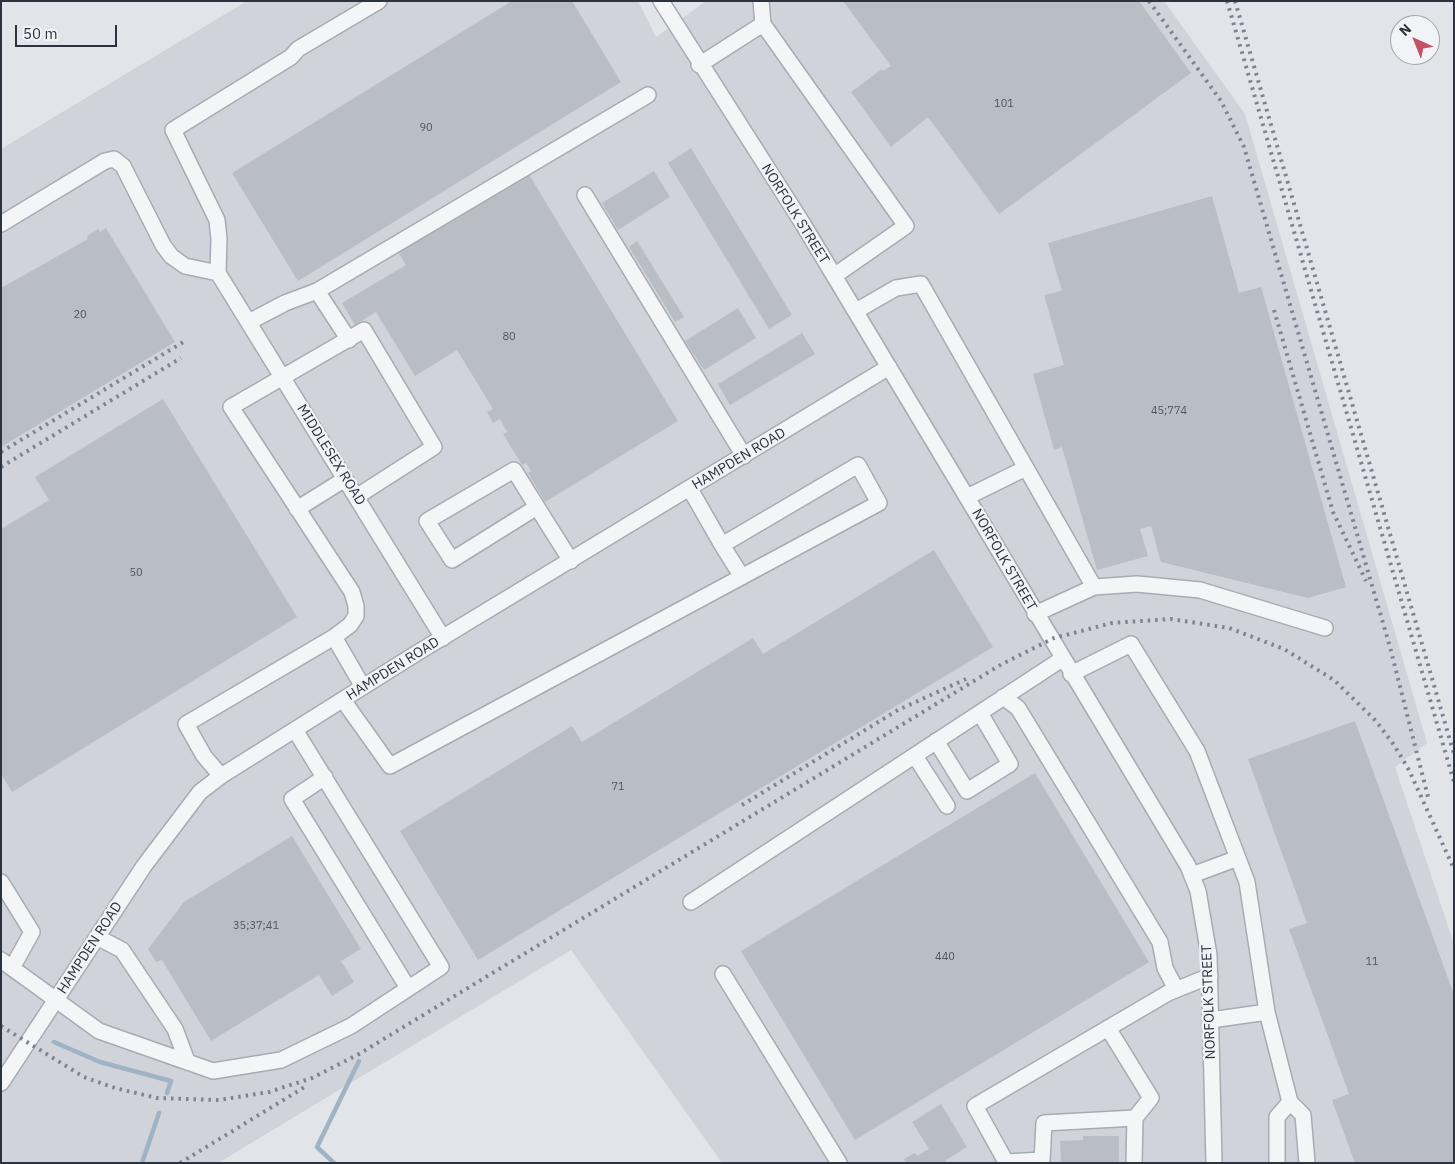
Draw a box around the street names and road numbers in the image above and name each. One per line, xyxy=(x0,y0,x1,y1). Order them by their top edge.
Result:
street label: NORFOLK STREET xyxy=(757,161,833,267)
street label: MIDDLESEX ROAD xyxy=(293,401,369,509)
street label: HAMPDEN ROAD xyxy=(689,424,789,494)
street label: NORFOLK STREET xyxy=(968,506,1040,614)
street label: HAMPDEN ROAD xyxy=(343,634,443,704)
street label: HAMPDEN ROAD xyxy=(54,899,126,997)
street label: NORFOLK STREET xyxy=(1199,944,1219,1060)

